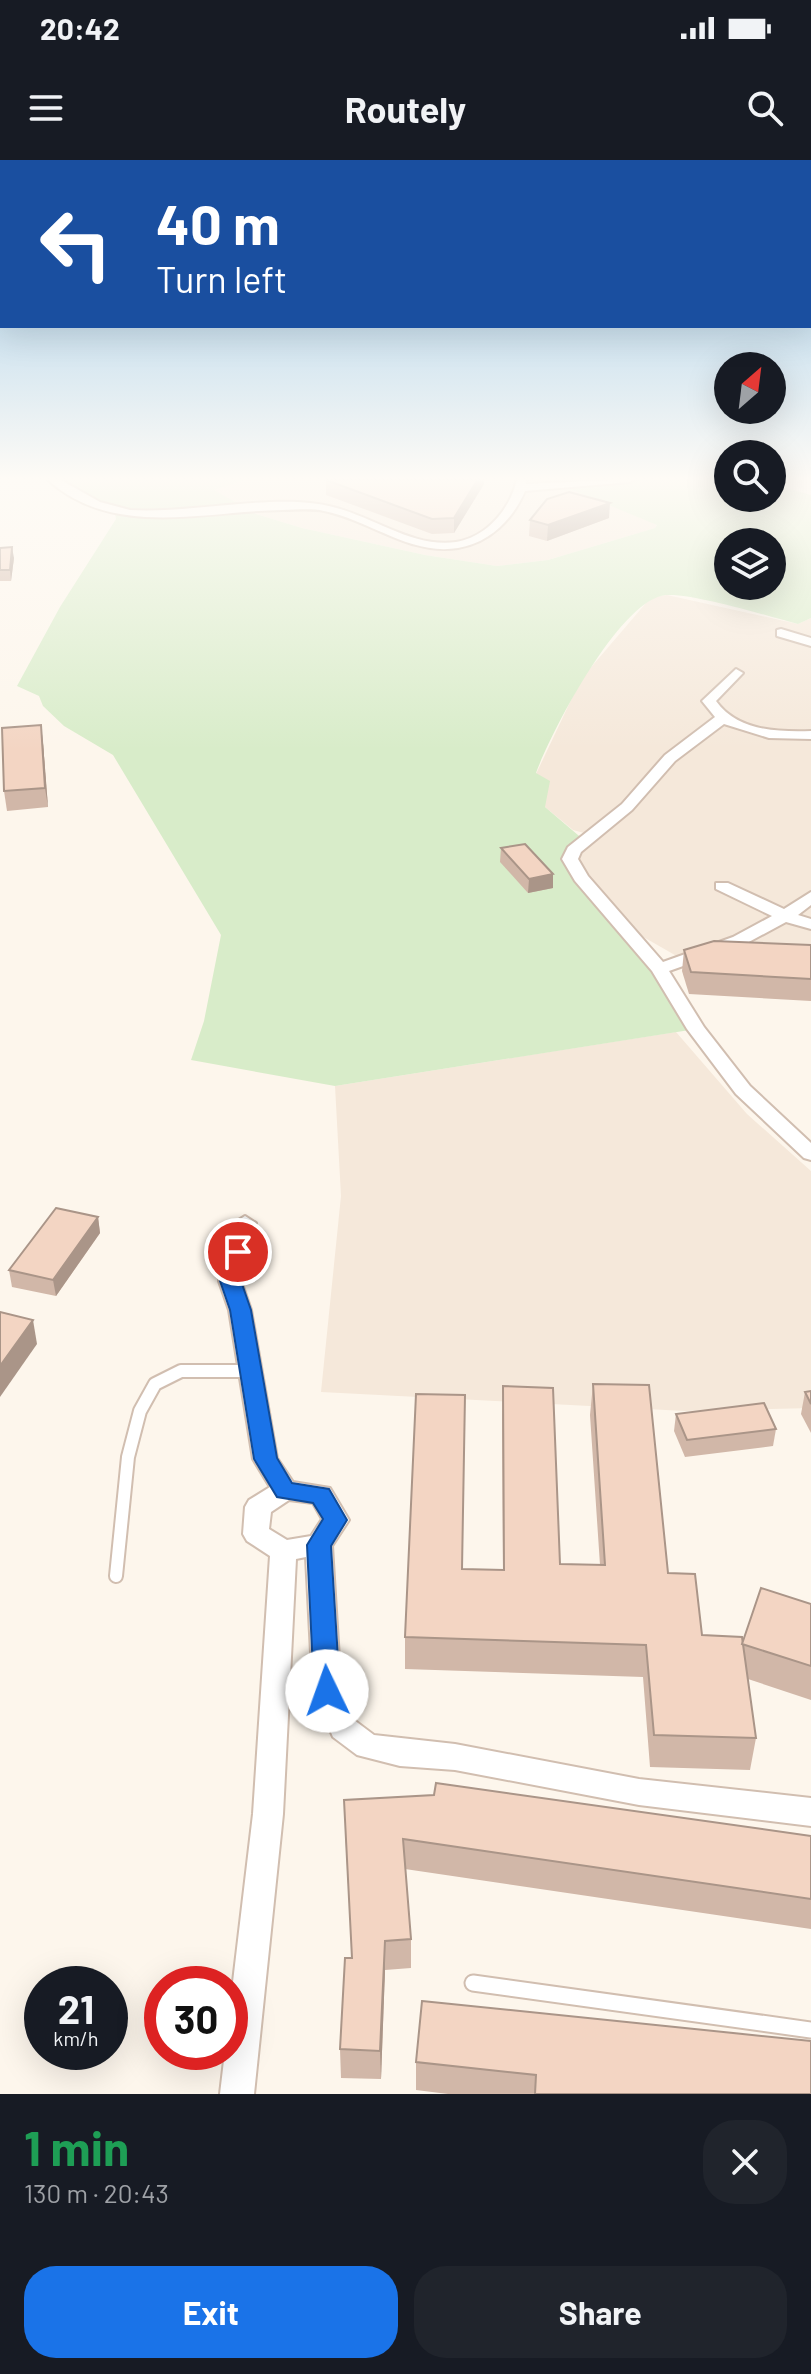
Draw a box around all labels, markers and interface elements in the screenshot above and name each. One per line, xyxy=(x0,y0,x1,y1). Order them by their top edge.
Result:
text: 20:42 xyxy=(40,10,120,46)
icon: menu xyxy=(24,86,68,130)
icon: search xyxy=(743,86,787,130)
text: Routely xyxy=(345,87,466,130)
text: 40 m xyxy=(156,189,280,256)
icon: left xyxy=(24,192,128,296)
text: Turn left xyxy=(156,257,287,300)
north arrow xyxy=(714,352,786,424)
map controls xyxy=(714,352,786,600)
button: search xyxy=(714,440,786,512)
button: layers xyxy=(714,528,786,600)
pin xyxy=(204,1218,272,1286)
icon: arrive xyxy=(216,1230,260,1274)
position arrow xyxy=(285,1649,369,1733)
speed limit sign: 30 xyxy=(144,1966,248,2070)
text: 21 xyxy=(58,1984,94,2032)
text: km/h xyxy=(53,2026,99,2050)
text: 1 min xyxy=(24,2118,129,2176)
button: close xyxy=(703,2120,787,2204)
text: 130 m · 20:43 xyxy=(24,2177,169,2208)
button: Exit xyxy=(24,2266,398,2358)
button: Share xyxy=(414,2266,787,2358)

